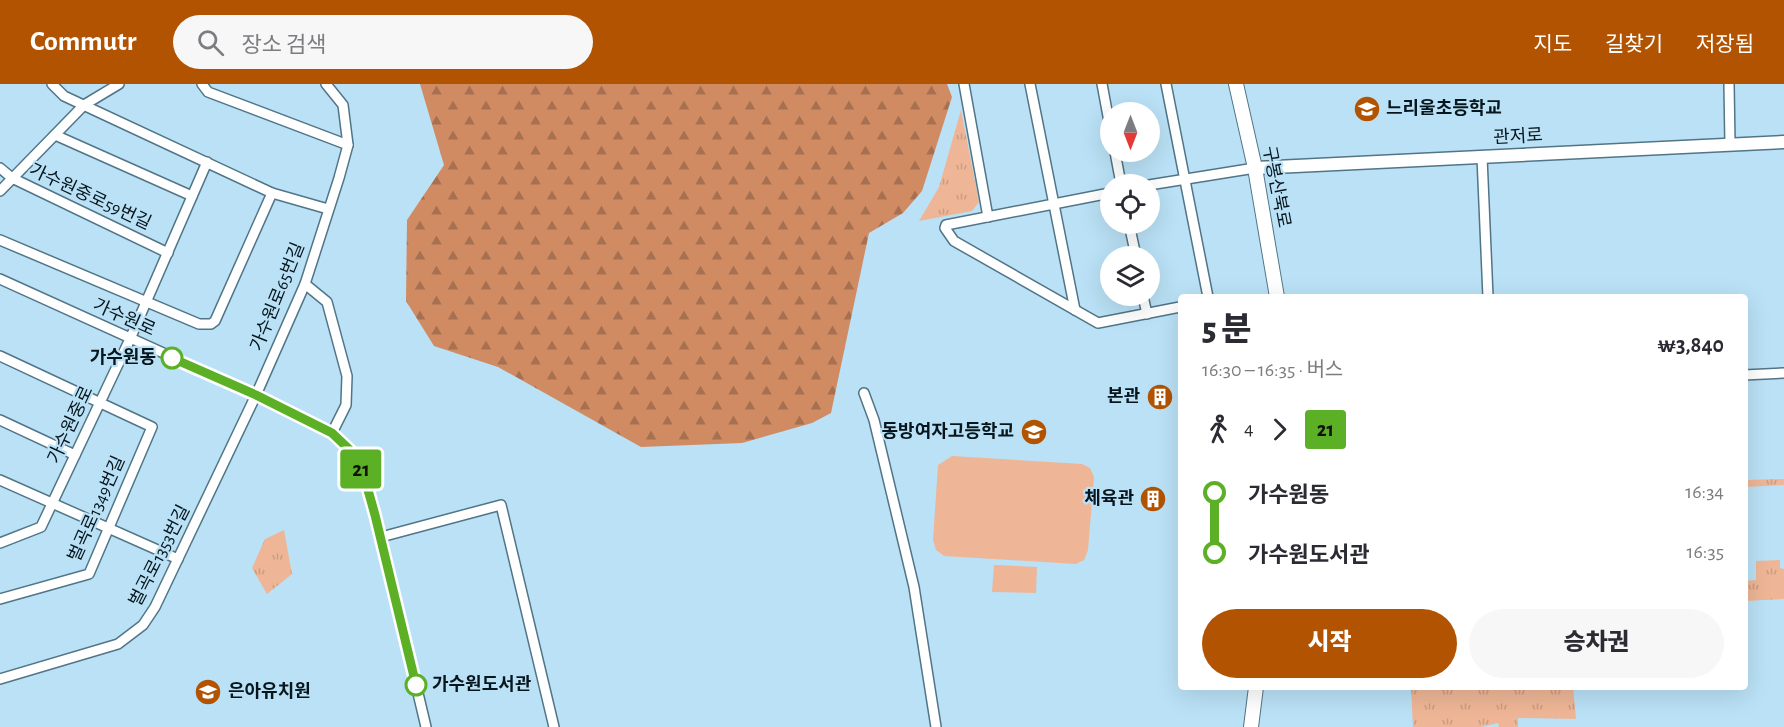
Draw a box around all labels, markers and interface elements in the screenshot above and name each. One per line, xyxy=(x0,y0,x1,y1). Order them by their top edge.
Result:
search box xyxy=(173,15,593,69)
icon: search xyxy=(194,26,227,59)
text: Commutr xyxy=(30,28,137,56)
text: 장소 검색 xyxy=(242,34,326,56)
text: 지도 xyxy=(1533,34,1572,55)
text: 길찾기 xyxy=(1605,34,1663,55)
text: 저장됨 xyxy=(1696,34,1754,55)
school or university icon: 느리울초등학교 xyxy=(1352,94,1382,124)
place label: 느리울초등학교 xyxy=(1386,98,1502,118)
north arrow xyxy=(1100,102,1160,162)
map controls xyxy=(1100,102,1160,306)
street label: 관저로 xyxy=(1493,126,1543,147)
street label: 구봉산북로 xyxy=(1259,144,1294,229)
street label: 가수원중로59번길 xyxy=(26,160,154,233)
button: locate xyxy=(1100,174,1160,234)
street label: 가수원로65번길 xyxy=(247,240,308,354)
button: layers xyxy=(1100,246,1160,306)
street label: 가수원로 xyxy=(90,295,158,340)
text: 5 분 xyxy=(1202,314,1252,347)
text: ₩3,840 xyxy=(1657,334,1724,356)
marker: 가수원동 xyxy=(161,347,183,369)
place label: 가수원동 xyxy=(90,348,156,367)
text: 16:30 – 16:35 · 버스 xyxy=(1202,360,1343,380)
building icon: 본관 xyxy=(1145,382,1175,412)
street label: 가수원중로 xyxy=(44,383,97,466)
place label: 본관 xyxy=(1107,387,1140,406)
icon: walk xyxy=(1202,413,1235,446)
icon: forward xyxy=(1263,413,1296,446)
school or university icon: 동방여자고등학교 xyxy=(1019,417,1049,447)
text: 4 xyxy=(1244,419,1254,439)
text: 21 xyxy=(1317,419,1334,440)
place label: 동방여자고등학교 xyxy=(882,421,1014,441)
line badge: 21 xyxy=(334,450,388,488)
street label: 벌곡로1349번길 xyxy=(65,453,128,565)
text: 21 xyxy=(352,459,370,480)
text: 16:34 xyxy=(1685,482,1724,502)
building icon: 체육관 xyxy=(1138,484,1168,514)
text: 가수원동 xyxy=(1248,484,1329,506)
place label: 체육관 xyxy=(1084,489,1134,508)
street label: 벌곡로1353번길 xyxy=(126,502,193,610)
text: 16:35 xyxy=(1687,542,1724,562)
text: 가수원도서관 xyxy=(1248,544,1369,566)
button: 시작 xyxy=(1202,609,1457,678)
button: 승차권 xyxy=(1469,609,1724,678)
marker: 가수원도서관 xyxy=(405,674,427,696)
place label: 가수원도서관 xyxy=(432,675,532,694)
school or university icon: 은아유치원 xyxy=(193,677,223,707)
place label: 은아유치원 xyxy=(228,682,311,701)

